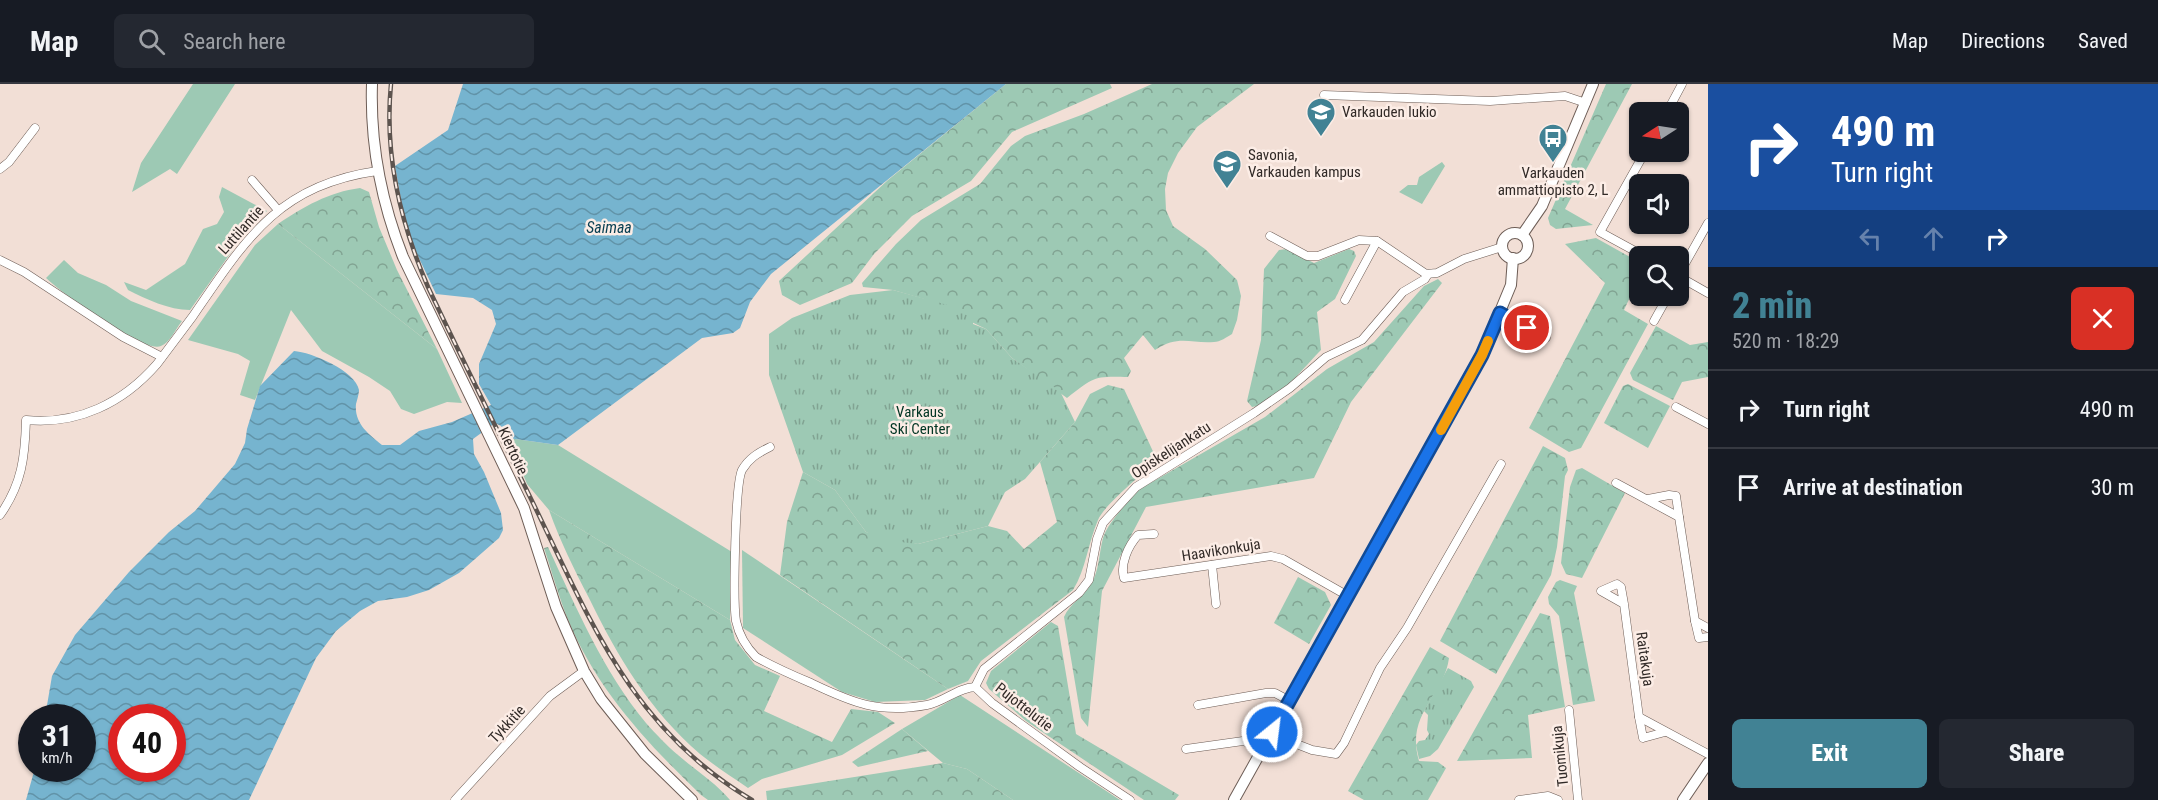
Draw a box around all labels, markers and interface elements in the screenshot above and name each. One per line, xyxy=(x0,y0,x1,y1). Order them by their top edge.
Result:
search box xyxy=(114,14,534,68)
text: Map xyxy=(30,25,78,58)
icon: search xyxy=(135,25,168,58)
text: Search here xyxy=(183,29,286,54)
text: Map xyxy=(1892,29,1928,53)
text: Directions xyxy=(1961,29,2045,53)
text: Saved xyxy=(2078,29,2128,53)
school or university icon: Varkauden lukio xyxy=(1305,96,1337,138)
north arrow xyxy=(1629,102,1689,162)
map controls xyxy=(1629,102,1689,306)
place label: Varkauden lukio xyxy=(1342,103,1437,121)
text: 490 m xyxy=(1831,107,1936,156)
icon: right xyxy=(1732,108,1810,186)
bus stop icon: Varkauden ammattiopisto 2, L xyxy=(1537,122,1569,164)
place label: Savonia, Varkauden kampus xyxy=(1248,146,1361,181)
school or university icon: Savonia, Varkauden kampus xyxy=(1211,148,1243,190)
text: Turn right xyxy=(1831,157,1933,189)
place label: Varkauden ammattiopisto 2, L xyxy=(1498,164,1608,199)
button: sound xyxy=(1629,174,1689,234)
street label: Luttilantie xyxy=(215,202,267,258)
water label: Saimaa xyxy=(586,218,632,237)
icon: left xyxy=(1854,222,1887,255)
icon: ahead xyxy=(1917,222,1950,255)
icon: right xyxy=(1980,222,2013,255)
button: search xyxy=(1629,246,1689,306)
text: 2 min xyxy=(1732,285,1812,327)
button: close xyxy=(2071,287,2134,350)
pin xyxy=(1501,302,1552,353)
icon: arrive xyxy=(1510,311,1543,344)
text: 520 m · 18:29 xyxy=(1732,329,1839,353)
icon: right xyxy=(1732,393,1765,426)
text: Turn right xyxy=(1783,397,1870,422)
text: 490 m xyxy=(2080,397,2134,422)
park label: Varkaus Ski Center xyxy=(890,403,951,438)
street label: Opiskelijankatu xyxy=(1128,418,1214,482)
street label: Kiertotie xyxy=(494,424,532,478)
icon: arrive xyxy=(1732,471,1765,504)
text: Arrive at destination xyxy=(1783,475,1963,500)
text: 30 m xyxy=(2091,475,2134,500)
street label: Haavikonkuja xyxy=(1180,535,1262,565)
street label: Raitakuja xyxy=(1632,631,1658,687)
street label: Pujottelutie xyxy=(992,679,1056,735)
position arrow xyxy=(1240,700,1304,764)
street label: Tykkitie xyxy=(485,701,529,747)
speed limit sign: 40 xyxy=(108,704,186,782)
text: 31 xyxy=(42,718,72,753)
button: Exit xyxy=(1732,719,1927,788)
button: Share xyxy=(1939,719,2134,788)
street label: Tuomikuja xyxy=(1548,725,1572,787)
text: km/h xyxy=(42,749,72,767)

